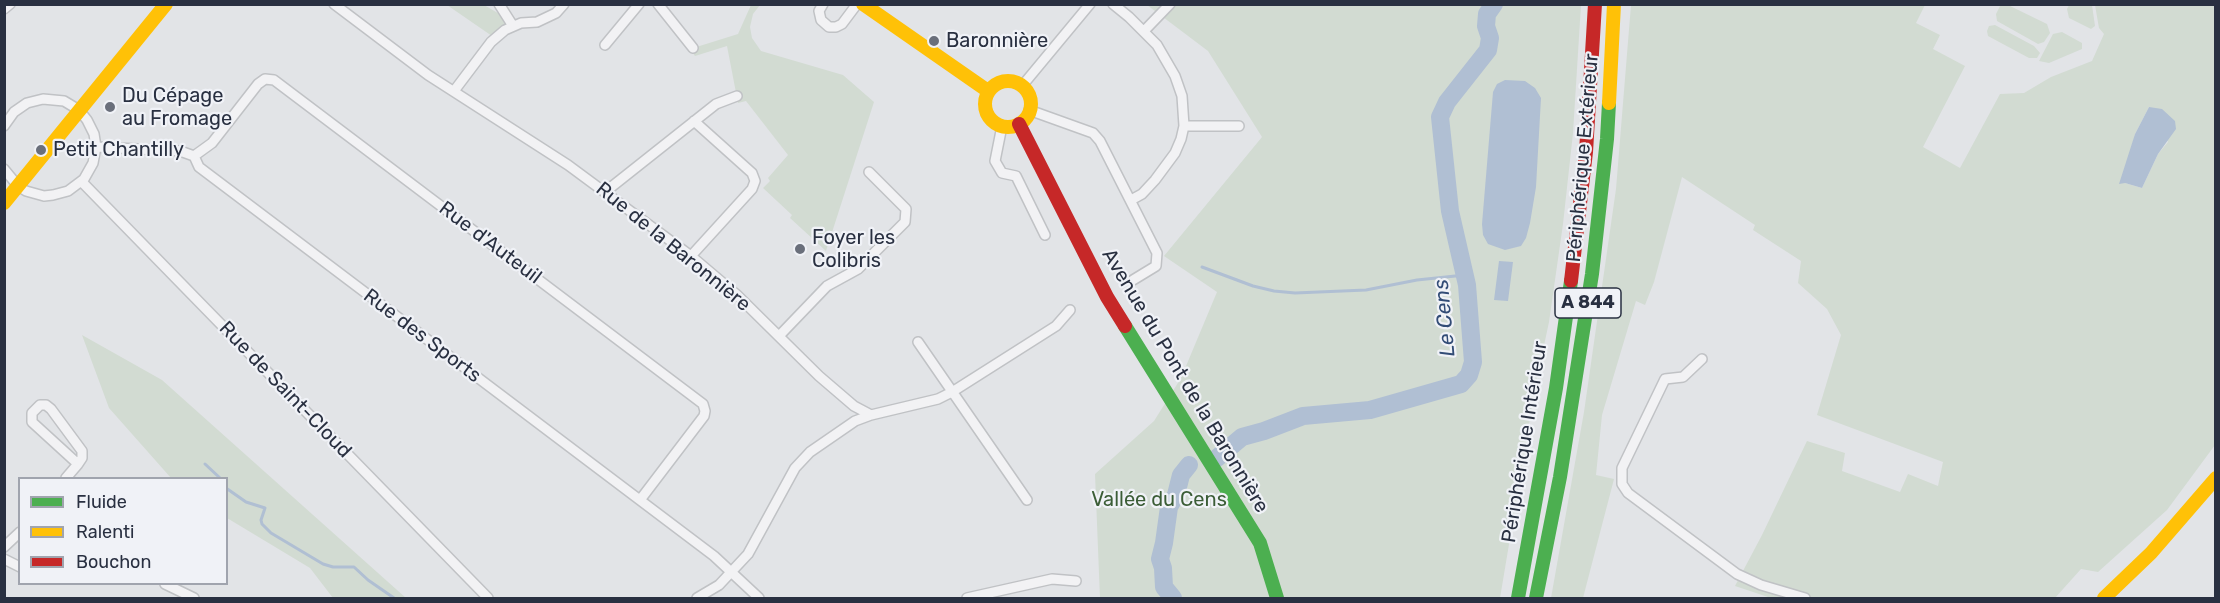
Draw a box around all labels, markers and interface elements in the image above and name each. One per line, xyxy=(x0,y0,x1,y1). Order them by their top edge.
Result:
place label: Baronnière xyxy=(946,29,1048,53)
marker: Baronnière xyxy=(927,34,941,48)
street label: Périphérique Extérieur xyxy=(1562,53,1604,263)
place label: Du Cépage au Fromage xyxy=(122,84,232,131)
marker: Du Cépage au Fromage xyxy=(103,100,117,114)
place label: Petit Chantilly xyxy=(53,138,184,162)
marker: Petit Chantilly xyxy=(34,143,48,157)
street label: Rue de la Baronnière xyxy=(591,177,755,317)
street label: Rue d'Auteuil xyxy=(434,197,546,289)
place label: Foyer les Colibris xyxy=(812,226,895,273)
marker: Foyer les Colibris xyxy=(793,242,807,256)
street label: Avenue du Pont de la Baronnière xyxy=(1097,245,1273,517)
water label: Le Cens xyxy=(1429,278,1461,358)
street label: Rue des Sports xyxy=(359,284,485,388)
road number: A 844 xyxy=(1555,288,1621,318)
street label: Rue de Saint-Cloud xyxy=(214,317,356,463)
street label: Périphérique Intérieur xyxy=(1497,339,1553,545)
legend xyxy=(18,477,228,585)
park label: Vallée du Cens xyxy=(1091,488,1227,512)
text: Fluide xyxy=(76,491,127,513)
text: Ralenti xyxy=(76,521,134,543)
text: Bouchon xyxy=(76,551,151,573)

